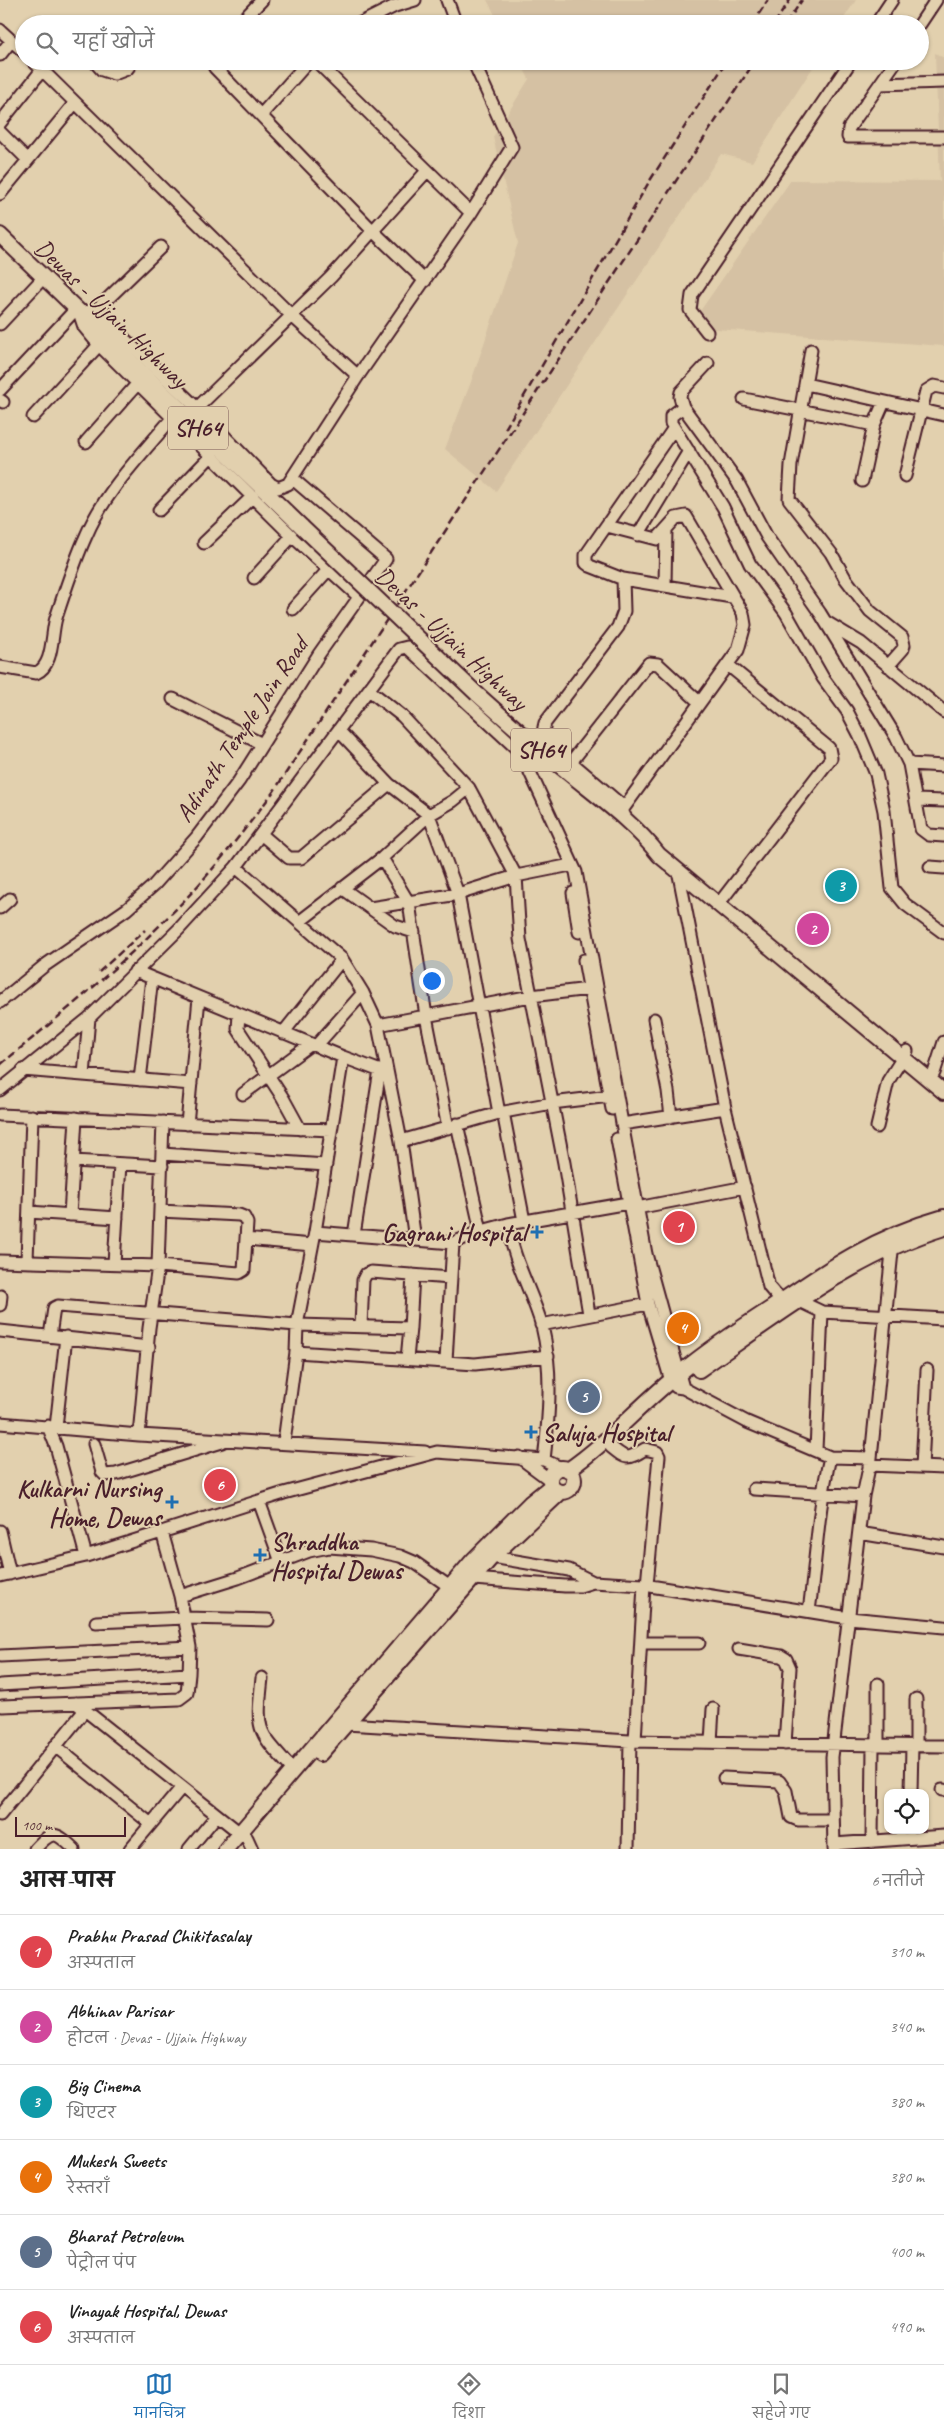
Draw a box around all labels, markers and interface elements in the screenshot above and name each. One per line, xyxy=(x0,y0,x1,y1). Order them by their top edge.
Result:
search box xyxy=(15,15,929,70)
icon: search xyxy=(33,29,61,57)
text: यहाँ खोजें xyxy=(73,30,154,54)
street label: Dewas - Ujjain Highway xyxy=(28,232,197,397)
road number: SH64 xyxy=(168,406,228,449)
street label: Devas - Ujjain Highway xyxy=(368,560,536,719)
street label: Adinath Temple Jain Road xyxy=(168,628,317,828)
road number: SH64 xyxy=(511,728,571,772)
pin: 3 xyxy=(825,867,857,905)
pin: 2 xyxy=(797,910,829,948)
your location xyxy=(419,968,445,994)
pin: 1 xyxy=(663,1208,695,1246)
place label: Gagrani Hospital xyxy=(382,1217,531,1249)
marker: Gagrani Hospital xyxy=(530,1225,544,1239)
pin: 4 xyxy=(667,1309,699,1347)
pin: 5 xyxy=(568,1378,600,1416)
place label: Saluja Hospital xyxy=(542,1417,675,1449)
marker: Saluja Hospital xyxy=(524,1425,538,1439)
pin: 6 xyxy=(204,1466,236,1504)
place label: Kulkarni Nursing Home, Dewas xyxy=(17,1473,164,1534)
marker: Kulkarni Nursing Home, Dewas xyxy=(165,1495,179,1509)
place label: Shraddha Hospital Dewas xyxy=(271,1526,404,1587)
marker: Shraddha Hospital Dewas xyxy=(253,1548,267,1562)
map controls xyxy=(884,1789,929,1834)
button: locate xyxy=(884,1789,929,1834)
scale bar xyxy=(15,1814,126,1837)
text: 100 m xyxy=(22,1817,52,1834)
text: आस-पास xyxy=(20,1867,114,1893)
text: 6 नतीजे xyxy=(871,1871,924,1891)
text: Prabhu Prasad Chikitasalay xyxy=(67,1924,251,1948)
text: 1 xyxy=(32,1942,40,1962)
text: 310 m xyxy=(890,1942,924,1962)
text: अस्पताल xyxy=(67,1953,135,1973)
text: Abhinav Parisar xyxy=(67,1999,173,2023)
text: 2 xyxy=(32,2017,40,2037)
text: 340 m xyxy=(890,2017,924,2037)
text: होटल · Devas - Ujjain Highway xyxy=(67,2028,245,2048)
text: Big Cinema xyxy=(67,2074,140,2098)
text: 3 xyxy=(32,2092,40,2112)
text: 380 m xyxy=(890,2092,924,2112)
text: थिएटर xyxy=(67,2103,116,2123)
text: Mukesh Sweets xyxy=(67,2149,166,2173)
text: 4 xyxy=(32,2167,40,2187)
text: 380 m xyxy=(890,2167,924,2187)
text: रेस्तराँ xyxy=(67,2178,110,2198)
text: Bharat Petroleum xyxy=(67,2224,183,2248)
text: 5 xyxy=(33,2242,39,2262)
text: 400 m xyxy=(890,2242,924,2262)
text: पेट्रोल पंप xyxy=(67,2253,136,2273)
text: Vinayak Hospital, Dewas xyxy=(67,2299,226,2323)
text: 6 xyxy=(32,2317,40,2337)
text: 490 m xyxy=(890,2317,924,2337)
text: अस्पताल xyxy=(67,2328,135,2348)
tab: मानचित्र xyxy=(134,2370,185,2429)
tab: दिशा xyxy=(453,2370,485,2429)
tab: सहेजे गए xyxy=(752,2370,810,2429)

